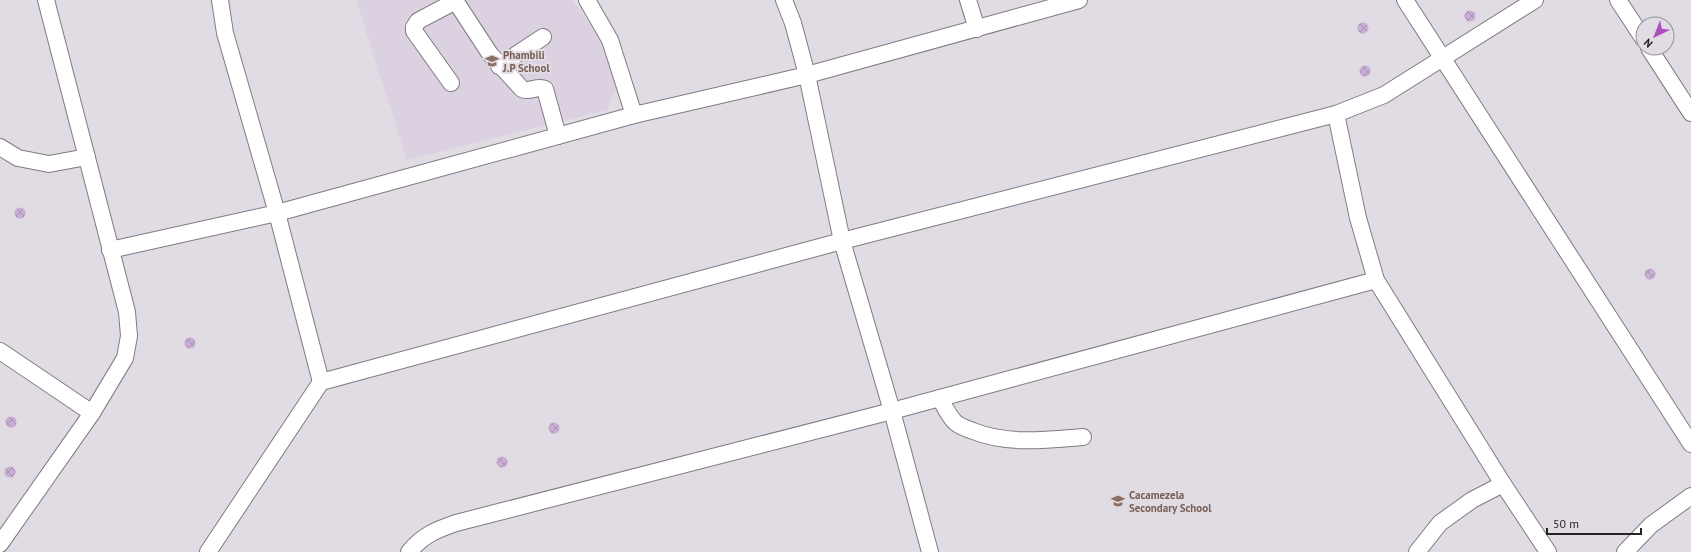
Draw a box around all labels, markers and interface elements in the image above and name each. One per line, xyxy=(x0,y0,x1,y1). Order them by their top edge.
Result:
north arrow xyxy=(1635,16,1675,56)
text: N xyxy=(1641,36,1656,51)
place label: Phambili J.P School xyxy=(502,48,550,75)
school or university icon: Phambili J.P School xyxy=(484,53,500,69)
place label: Cacamezela Secondary School xyxy=(1129,488,1212,515)
school or university icon: Cacamezela Secondary School xyxy=(1110,493,1126,509)
scale bar xyxy=(1547,510,1641,536)
text: 50 m xyxy=(1553,516,1579,531)

